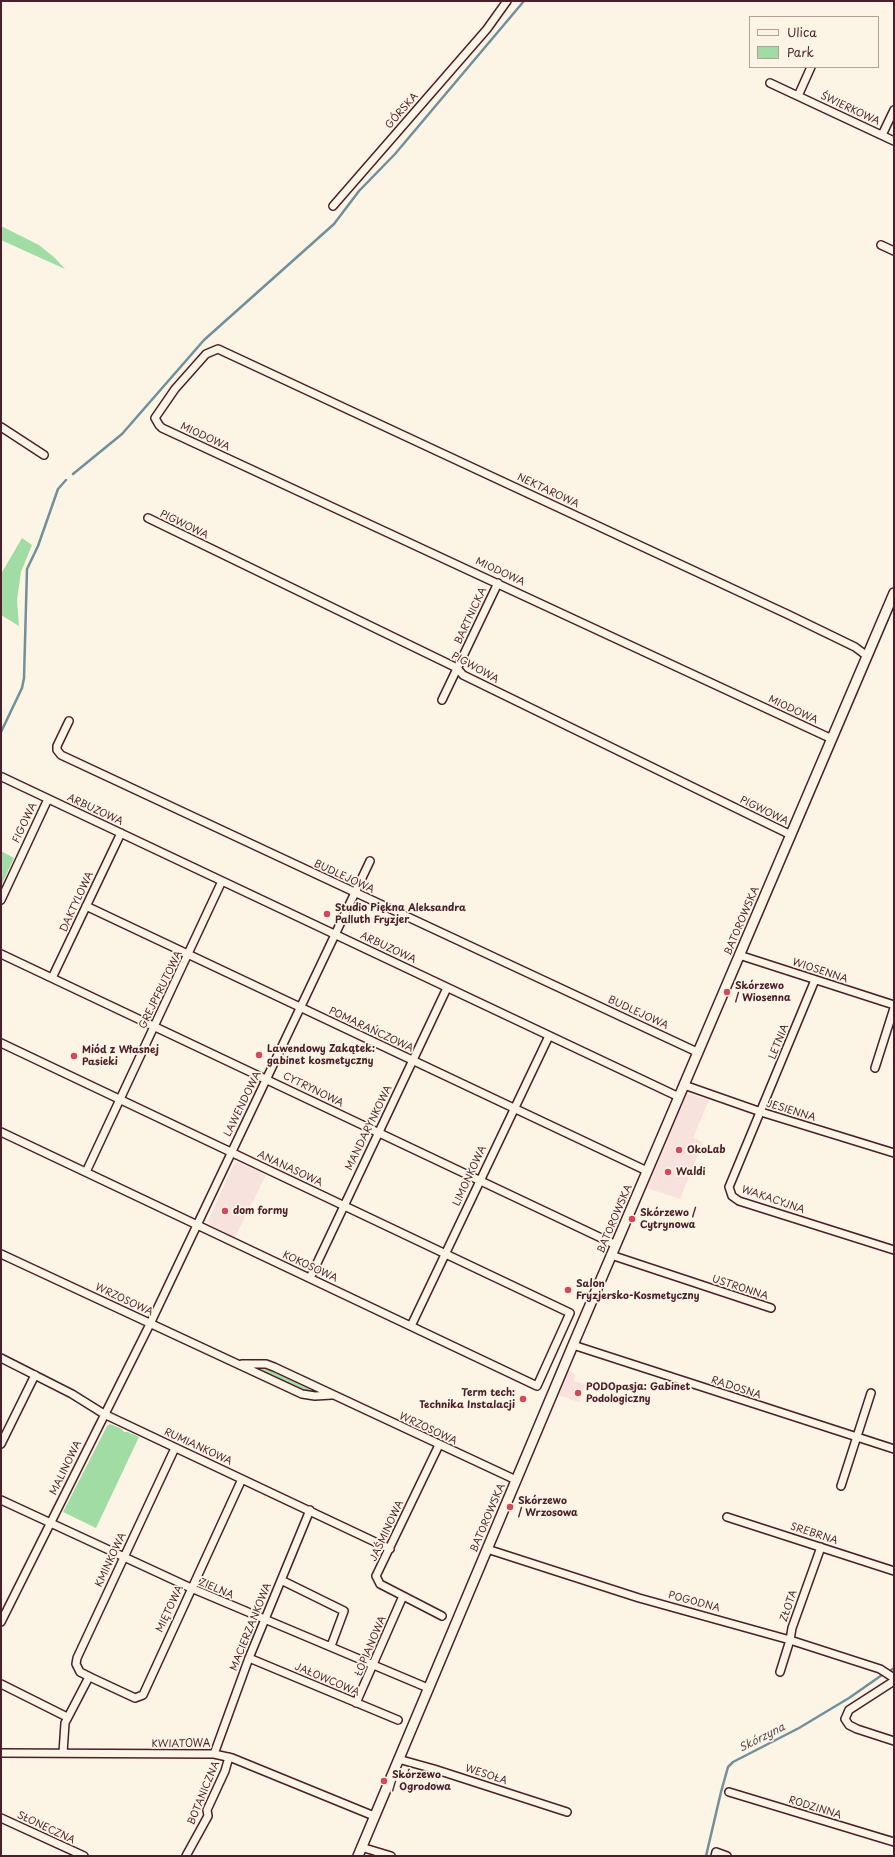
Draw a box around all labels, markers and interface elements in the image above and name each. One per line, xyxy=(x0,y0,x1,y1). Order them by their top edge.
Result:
legend xyxy=(749,16,879,68)
text: Ulica xyxy=(787,23,817,41)
text: Park xyxy=(787,43,814,61)
street label: ŚWIERKOWA xyxy=(818,90,882,128)
street label: GÓRSKA xyxy=(383,91,421,131)
street label: MIODOWA xyxy=(178,420,232,454)
street label: NEKTAROWA xyxy=(515,471,581,511)
street label: PIGWOWA xyxy=(158,508,210,542)
street label: MIODOWA xyxy=(473,555,527,589)
street label: BARTNICKA xyxy=(453,586,489,646)
street label: PIGWOWA xyxy=(449,650,501,686)
street label: MIODOWA xyxy=(766,693,820,727)
street label: ARBUZOWA xyxy=(65,792,125,828)
street label: PIGWOWA xyxy=(738,794,790,828)
street label: FIGOWA xyxy=(10,801,40,845)
street label: BUDLEJOWA xyxy=(312,858,376,896)
street label: DAKTYLOWA xyxy=(58,870,96,934)
street label: BATOROWSKA xyxy=(722,885,762,957)
place label: Studio Piękna Aleksandra Palluth Fryzjer xyxy=(335,902,466,926)
marker: Studio Piękna Aleksandra Palluth Fryzjer xyxy=(322,909,332,919)
street label: ARBUZOWA xyxy=(358,930,418,966)
street label: GREJPFRUTOWA xyxy=(137,949,185,1031)
street label: WIOSENNA xyxy=(791,956,849,986)
place label: Skórzewo / Wiosenna xyxy=(735,980,791,1004)
marker: Skórzewo / Wiosenna xyxy=(722,987,732,997)
street label: BUDLEJOWA xyxy=(606,994,670,1032)
street label: POMARAŃCZOWA xyxy=(327,1005,415,1055)
street label: LETNIA xyxy=(767,1023,791,1061)
place label: Lawendowy Zakątek: gabinet kosmetyczny xyxy=(267,1043,375,1066)
place label: Miód z Własnej Pasieki xyxy=(82,1044,159,1068)
marker: Lawendowy Zakątek: gabinet kosmetyczny xyxy=(254,1050,264,1060)
marker: Miód z Własnej Pasieki xyxy=(69,1051,79,1061)
street label: LAWENDOWA xyxy=(222,1069,264,1139)
street label: CYTRYNOWA xyxy=(281,1070,345,1110)
street label: MANDARYNKOWA xyxy=(343,1083,395,1173)
street label: JESIENNA xyxy=(765,1098,817,1124)
street label: LIMONKOWA xyxy=(451,1144,489,1208)
place label: OkoLab xyxy=(687,1144,725,1156)
marker: OkoLab xyxy=(674,1145,684,1155)
street label: ANANASOWA xyxy=(255,1149,325,1189)
place label: Waldi xyxy=(676,1166,705,1178)
marker: Waldi xyxy=(663,1167,673,1177)
street label: BATOROWSKA xyxy=(595,1183,635,1255)
street label: WAKACYJNA xyxy=(740,1184,806,1216)
place label: dom formy xyxy=(233,1205,288,1217)
marker: dom formy xyxy=(220,1206,230,1216)
place label: Skórzewo / Cytrynowa xyxy=(640,1207,696,1230)
marker: Skórzewo / Cytrynowa xyxy=(627,1214,637,1224)
street label: KOKOSOWA xyxy=(281,1249,339,1285)
street label: USTRONNA xyxy=(710,1273,770,1303)
place label: Salon Fryzjersko-Kosmetyczny xyxy=(576,1278,699,1302)
street label: WRZOSOWA xyxy=(93,1281,155,1319)
marker: Salon Fryzjersko-Kosmetyczny xyxy=(563,1285,573,1295)
street label: RADOSNA xyxy=(709,1374,763,1402)
place label: PODOpasja: Gabinet Podologiczny xyxy=(586,1381,690,1404)
place label: Term tech: Technika Instalacji xyxy=(419,1387,515,1410)
marker: PODOpasja: Gabinet Podologiczny xyxy=(573,1388,583,1398)
marker: Term tech: Technika Instalacji xyxy=(518,1394,528,1404)
street label: WRZOSOWA xyxy=(397,1410,459,1448)
street label: RUMIANKOWA xyxy=(162,1426,234,1468)
street label: MALINOWA xyxy=(48,1439,84,1497)
street label: BATOROWSKA xyxy=(468,1482,508,1554)
place label: Skórzewo / Wrzosowa xyxy=(518,1495,578,1518)
street label: JAŚMINOWA xyxy=(368,1499,406,1563)
marker: Skórzewo / Wrzosowa xyxy=(505,1502,515,1512)
street label: SREBRNA xyxy=(789,1521,839,1547)
street label: KMINKOWA xyxy=(93,1531,129,1589)
street label: ZIELNA xyxy=(197,1576,235,1602)
street label: MACIERZANKOWA xyxy=(228,1581,274,1673)
street label: MIĘTOWA xyxy=(154,1584,186,1634)
street label: POGODNA xyxy=(667,1589,721,1615)
street label: ZŁOTA xyxy=(778,1589,800,1623)
street label: ŁOPIANOWA xyxy=(353,1614,389,1678)
street label: JAŁOWCOWA xyxy=(293,1661,361,1699)
water label: Skórzyna xyxy=(737,1721,787,1755)
street label: KWIATOWA xyxy=(152,1738,210,1750)
street label: BOTANICZNA xyxy=(186,1759,222,1827)
street label: WESOŁA xyxy=(463,1763,509,1787)
place label: Skórzewo / Ogrodowa xyxy=(392,1769,451,1792)
marker: Skórzewo / Ogrodowa xyxy=(379,1776,389,1786)
street label: RODZINNA xyxy=(787,1794,843,1822)
street label: SŁONECZNA xyxy=(15,1809,77,1847)

